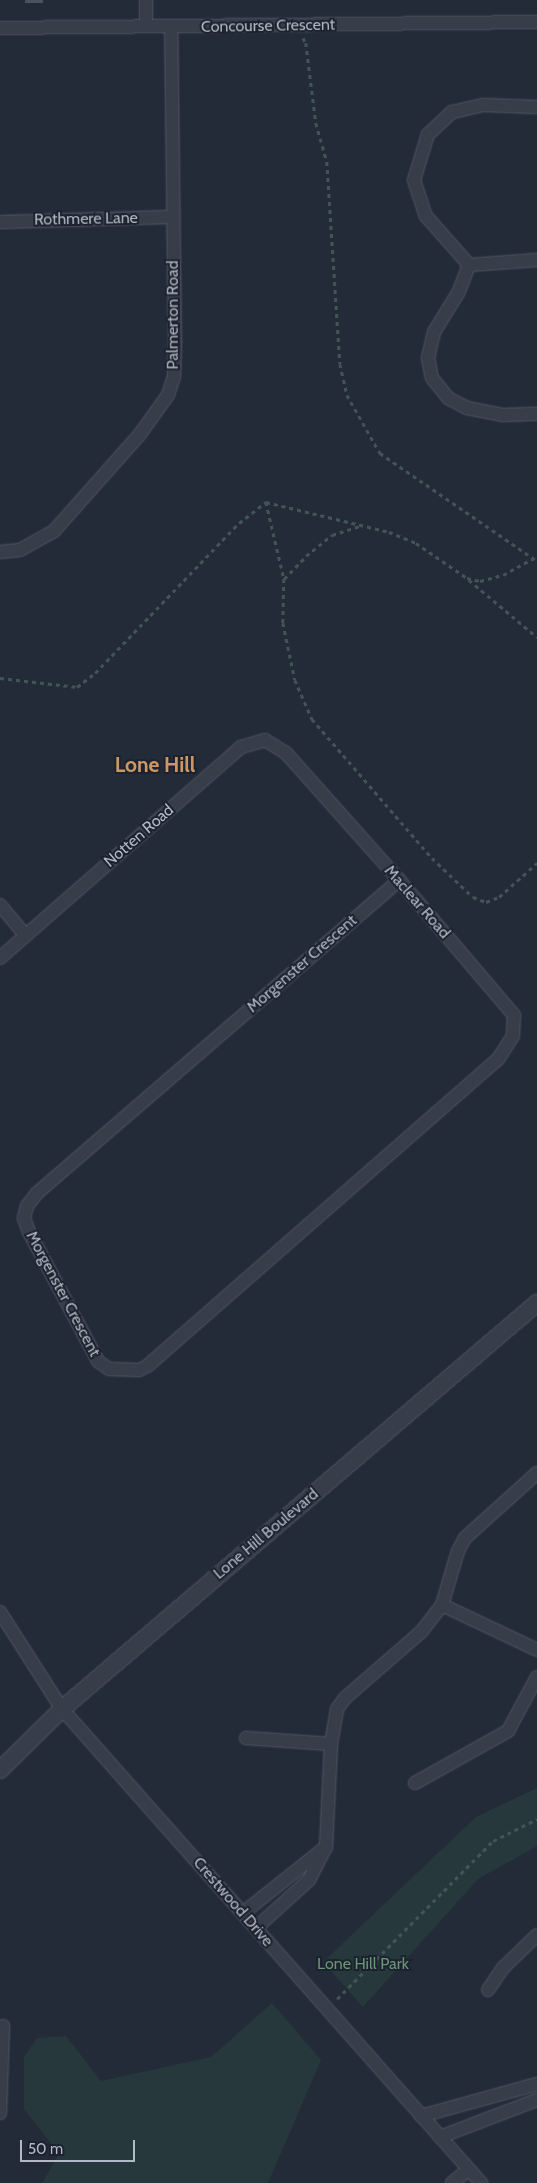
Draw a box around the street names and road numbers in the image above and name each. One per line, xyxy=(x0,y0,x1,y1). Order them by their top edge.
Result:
street label: Concourse Crescent xyxy=(201,15,335,37)
street label: Rothmere Lane xyxy=(34,208,138,230)
street label: Palmerton Road xyxy=(163,260,183,370)
street label: Notten Road xyxy=(100,801,178,871)
street label: Maclear Road xyxy=(380,861,454,943)
street label: Morgenster Crescent xyxy=(243,911,361,1017)
street label: Morgenster Crescent xyxy=(22,1228,104,1360)
street label: Lone Hill Boulevard xyxy=(210,1485,322,1583)
street label: Crestwood Drive xyxy=(189,1853,277,1951)

